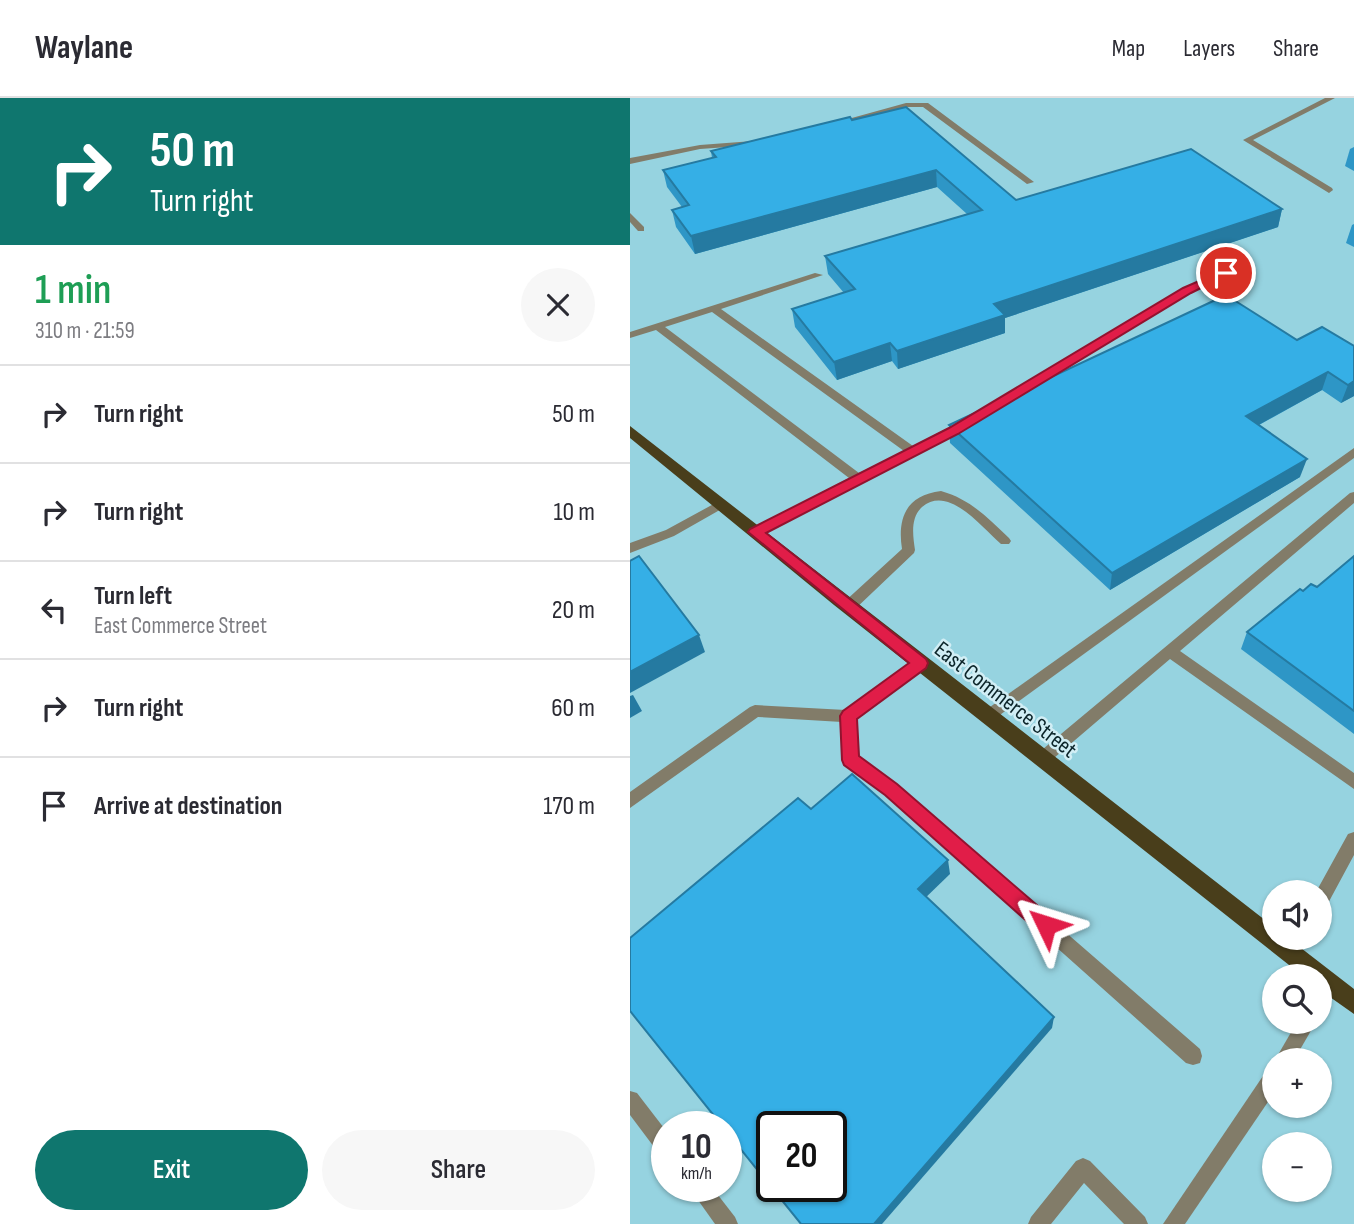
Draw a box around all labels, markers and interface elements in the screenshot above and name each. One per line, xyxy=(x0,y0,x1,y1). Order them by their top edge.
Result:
text: Waylane xyxy=(35,28,133,68)
text: Map xyxy=(1112,34,1145,63)
text: Layers xyxy=(1183,34,1235,63)
text: Share xyxy=(1273,34,1319,63)
text: 50 m xyxy=(150,122,235,181)
icon: right xyxy=(35,126,126,217)
text: Turn right xyxy=(150,182,254,221)
pin xyxy=(1196,243,1256,303)
icon: arrive xyxy=(1207,254,1245,292)
text: 1 min xyxy=(35,265,111,316)
button: close xyxy=(521,268,595,342)
text: 310 m · 21:59 xyxy=(35,317,135,345)
icon: right xyxy=(35,395,73,433)
text: Turn right xyxy=(94,399,183,430)
text: 50 m xyxy=(552,399,595,430)
icon: right xyxy=(35,493,73,531)
text: Turn right xyxy=(94,497,183,528)
text: 10 m xyxy=(553,497,595,528)
text: Turn left xyxy=(94,581,172,612)
icon: left xyxy=(35,591,73,629)
text: 20 m xyxy=(552,595,595,626)
text: East Commerce Street xyxy=(94,612,267,640)
street label: East Commerce Street xyxy=(929,636,1082,764)
icon: right xyxy=(35,689,73,727)
text: Turn right xyxy=(94,693,183,724)
text: 60 m xyxy=(551,693,595,724)
icon: arrive xyxy=(35,787,73,825)
text: Arrive at destination xyxy=(94,791,282,822)
text: 170 m xyxy=(543,791,595,822)
map controls xyxy=(1262,880,1332,1202)
button: sound xyxy=(1262,880,1332,950)
position arrow xyxy=(1009,888,1083,962)
button: search xyxy=(1262,964,1332,1034)
button: + xyxy=(1262,1048,1332,1118)
speed limit sign: 20 xyxy=(756,1111,847,1202)
text: 10 xyxy=(681,1126,712,1169)
button: Exit xyxy=(35,1130,308,1210)
button: Share xyxy=(322,1130,595,1210)
button: − xyxy=(1262,1132,1332,1202)
text: km/h xyxy=(681,1163,712,1184)

